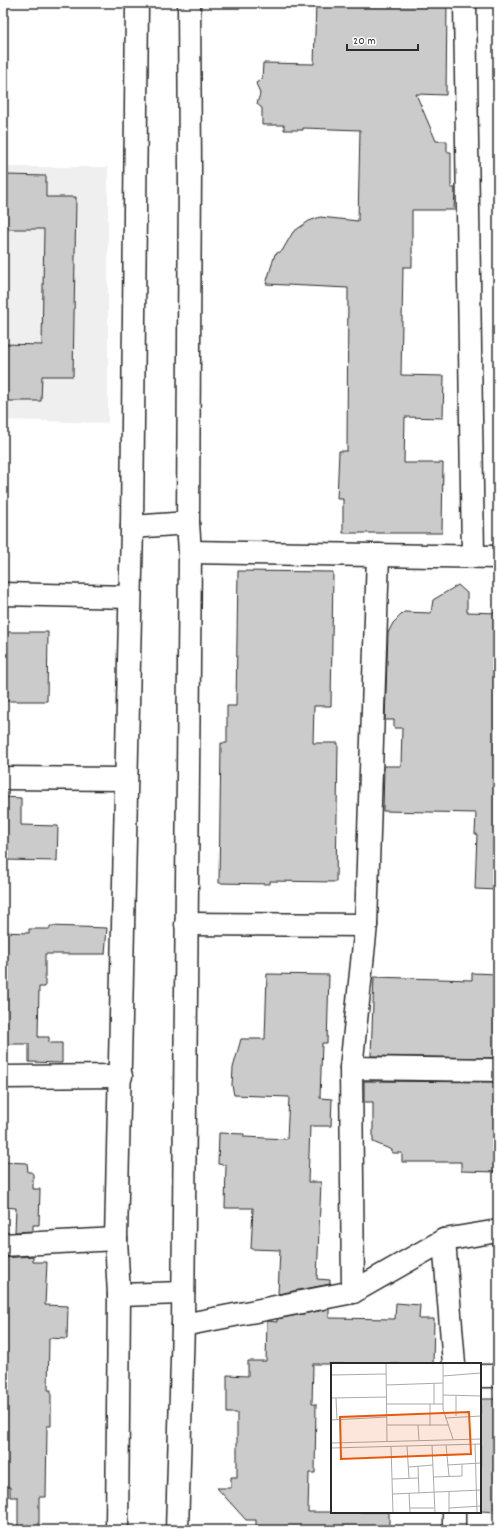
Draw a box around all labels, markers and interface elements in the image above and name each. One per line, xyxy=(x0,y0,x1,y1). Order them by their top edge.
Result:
scale bar xyxy=(347,26,418,52)
text: 20 m xyxy=(353,33,376,50)
inset map xyxy=(331,1363,481,1513)

